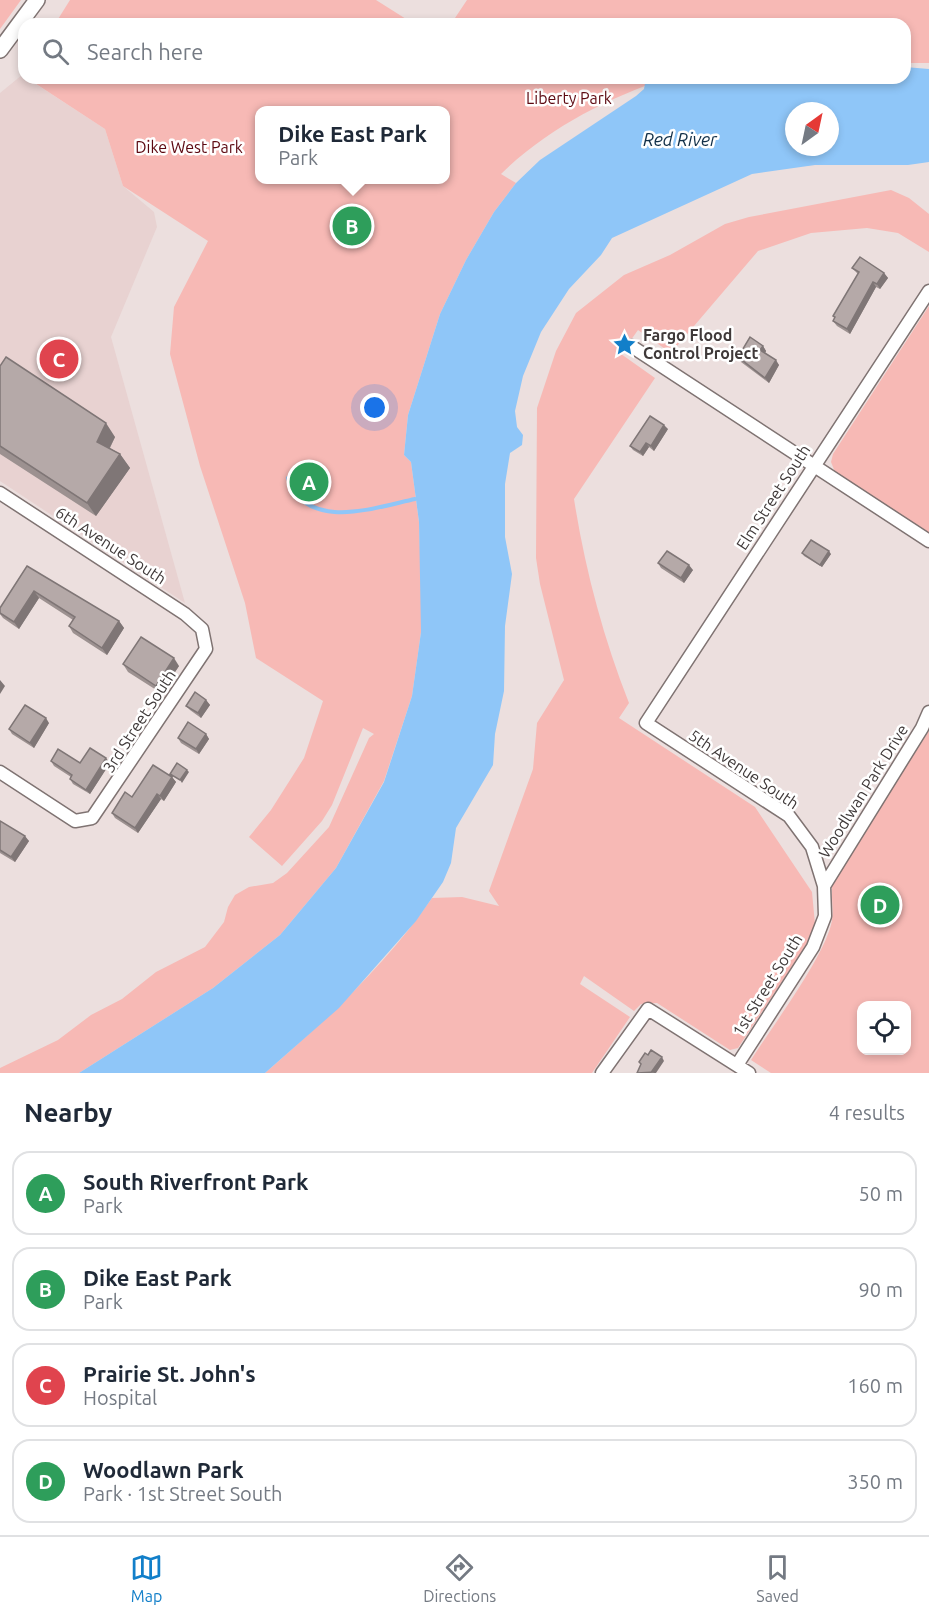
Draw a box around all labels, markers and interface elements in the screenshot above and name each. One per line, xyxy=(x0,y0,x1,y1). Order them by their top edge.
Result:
search box xyxy=(18,18,911,84)
icon: search xyxy=(39,35,72,68)
text: Search here xyxy=(87,39,203,64)
park label: Liberty Park xyxy=(526,89,612,107)
north arrow xyxy=(785,102,839,156)
popup xyxy=(255,106,450,184)
text: Dike East Park xyxy=(278,121,427,146)
water label: Red River xyxy=(643,129,718,149)
park label: Dike West Park xyxy=(135,138,243,156)
text: Park xyxy=(278,146,318,169)
pin: B xyxy=(332,204,372,248)
place label: Fargo Flood Control Project xyxy=(643,326,758,362)
place icon: Fargo Flood Control Project xyxy=(612,331,638,357)
pin: C xyxy=(40,336,78,382)
your location xyxy=(360,393,389,422)
street label: Elm Street South xyxy=(732,441,814,553)
pin: A xyxy=(290,460,328,504)
street label: 6th Avenue South xyxy=(52,503,170,587)
street label: 3rd Street South xyxy=(99,666,179,776)
street label: Woodlwan Park Drive xyxy=(815,721,911,861)
street label: 5th Avenue South xyxy=(686,726,802,812)
pin: D xyxy=(860,882,900,928)
street label: 1st Street South xyxy=(728,931,806,1039)
map controls xyxy=(857,1001,911,1055)
button: locate xyxy=(857,1001,911,1055)
text: Nearby xyxy=(24,1098,112,1127)
text: 4 results xyxy=(829,1101,905,1124)
text: South Riverfront Park xyxy=(83,1169,308,1194)
text: A xyxy=(38,1182,53,1205)
text: 50 m xyxy=(859,1182,903,1205)
text: Park xyxy=(83,1194,123,1217)
text: Dike East Park xyxy=(83,1265,231,1290)
text: B xyxy=(39,1278,52,1301)
text: 90 m xyxy=(859,1278,903,1301)
text: Park xyxy=(83,1290,123,1313)
text: Prairie St. John's xyxy=(83,1361,256,1386)
text: C xyxy=(39,1374,52,1397)
text: 160 m xyxy=(847,1374,903,1397)
text: Hospital xyxy=(83,1386,157,1409)
text: Woodlawn Park xyxy=(83,1457,244,1482)
text: D xyxy=(38,1470,53,1493)
text: 350 m xyxy=(847,1470,903,1493)
text: Park · 1st Street South xyxy=(83,1482,283,1505)
tab: Map xyxy=(130,1551,163,1605)
tab: Directions xyxy=(423,1551,496,1605)
tab: Saved xyxy=(756,1551,799,1605)

